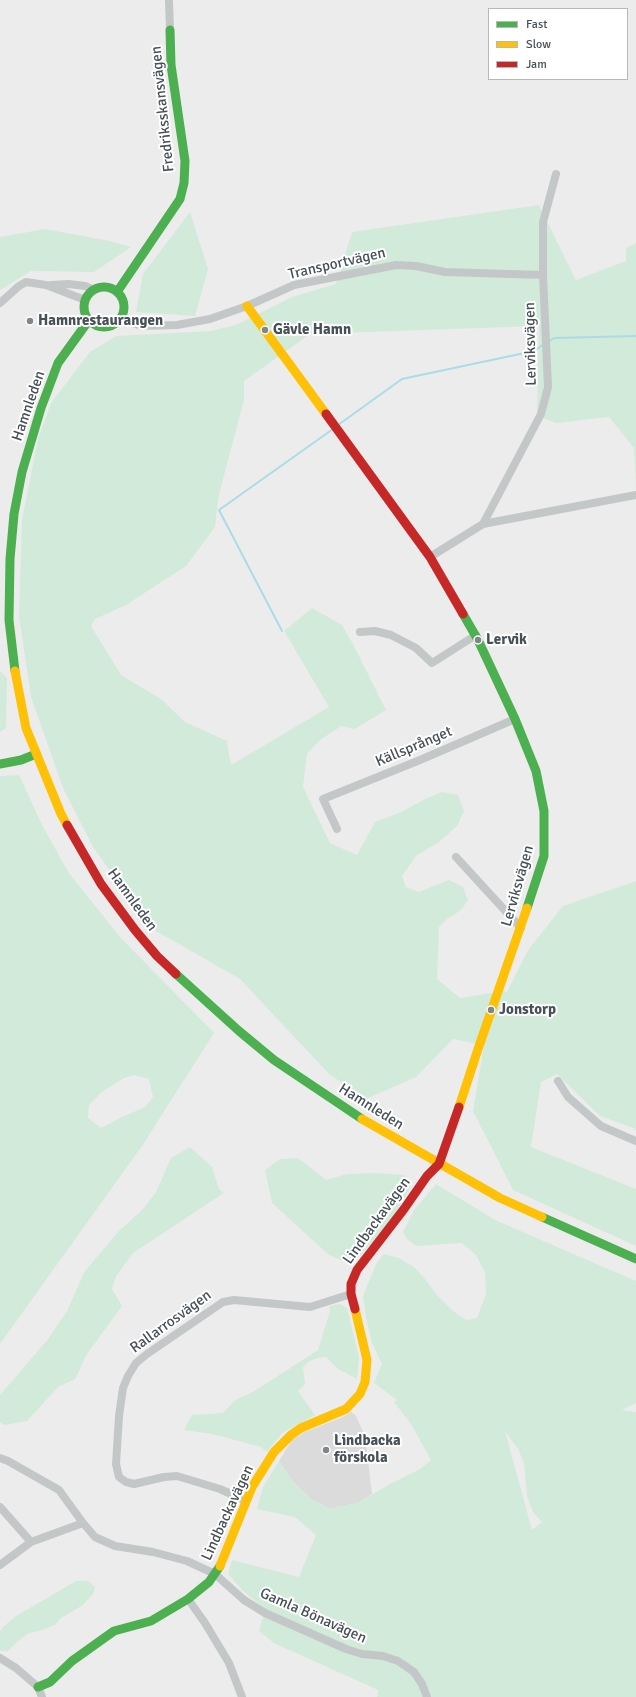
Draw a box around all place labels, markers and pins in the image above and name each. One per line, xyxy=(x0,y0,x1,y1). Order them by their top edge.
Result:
place label: Hamnrestaurangen xyxy=(38,312,163,330)
marker: Hamnrestaurangen xyxy=(25,316,35,326)
place label: Gävle Hamn xyxy=(273,321,351,339)
marker: Gävle Hamn xyxy=(260,325,270,335)
place label: Lervik xyxy=(486,631,527,649)
marker: Lervik xyxy=(473,635,483,645)
place label: Jonstorp xyxy=(499,1001,556,1019)
marker: Jonstorp xyxy=(486,1005,496,1015)
place label: Lindbacka förskola xyxy=(334,1432,401,1467)
marker: Lindbacka förskola xyxy=(321,1445,331,1455)

